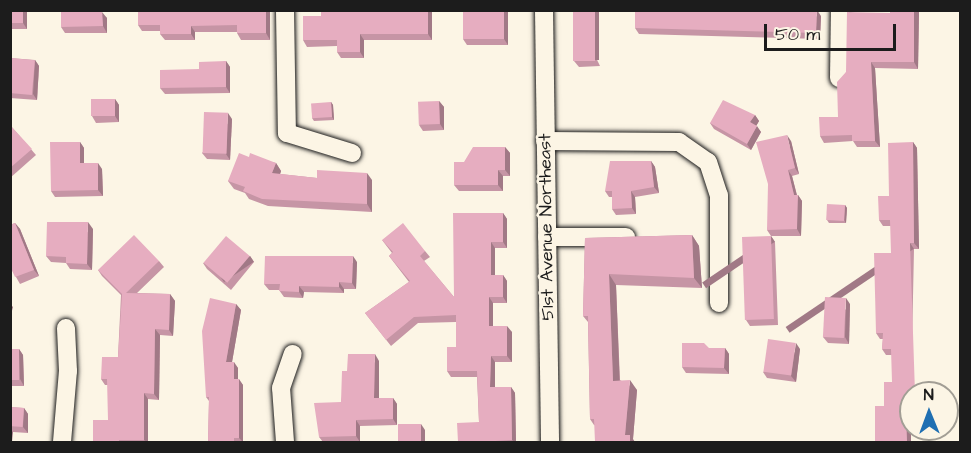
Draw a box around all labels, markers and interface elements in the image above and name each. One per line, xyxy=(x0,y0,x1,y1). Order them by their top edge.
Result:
scale bar xyxy=(767,12,899,50)
text: 50 m xyxy=(775,22,820,47)
street label: 51st Avenue Northeast xyxy=(535,133,559,321)
north arrow xyxy=(899,381,959,441)
text: N xyxy=(924,384,934,406)

